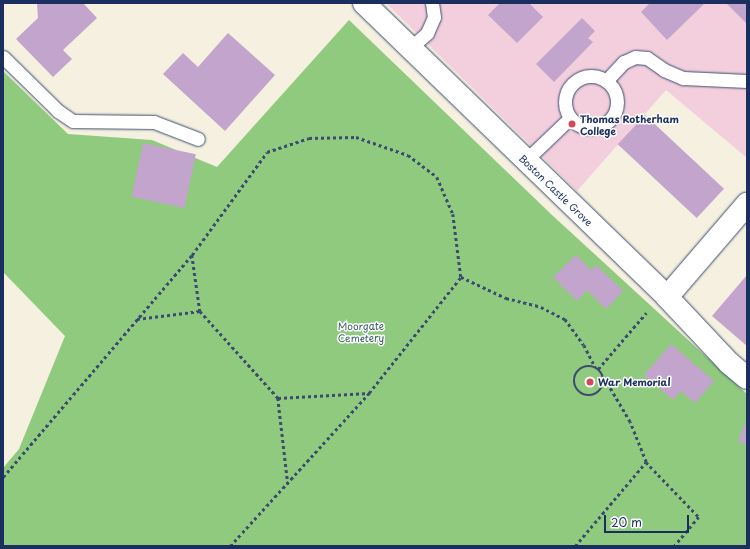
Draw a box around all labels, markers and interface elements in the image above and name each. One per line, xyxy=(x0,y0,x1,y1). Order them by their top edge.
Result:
place label: Thomas Rotherham College xyxy=(580,112,679,136)
marker: Thomas Rotherham College xyxy=(567,119,577,129)
street label: Boston Castle Grove xyxy=(516,151,596,229)
park label: Moorgate Cemetery xyxy=(338,319,384,342)
place label: War Memorial xyxy=(598,376,671,388)
marker: War Memorial xyxy=(585,377,595,387)
scale bar xyxy=(606,507,691,533)
text: 20 m xyxy=(611,513,642,531)

